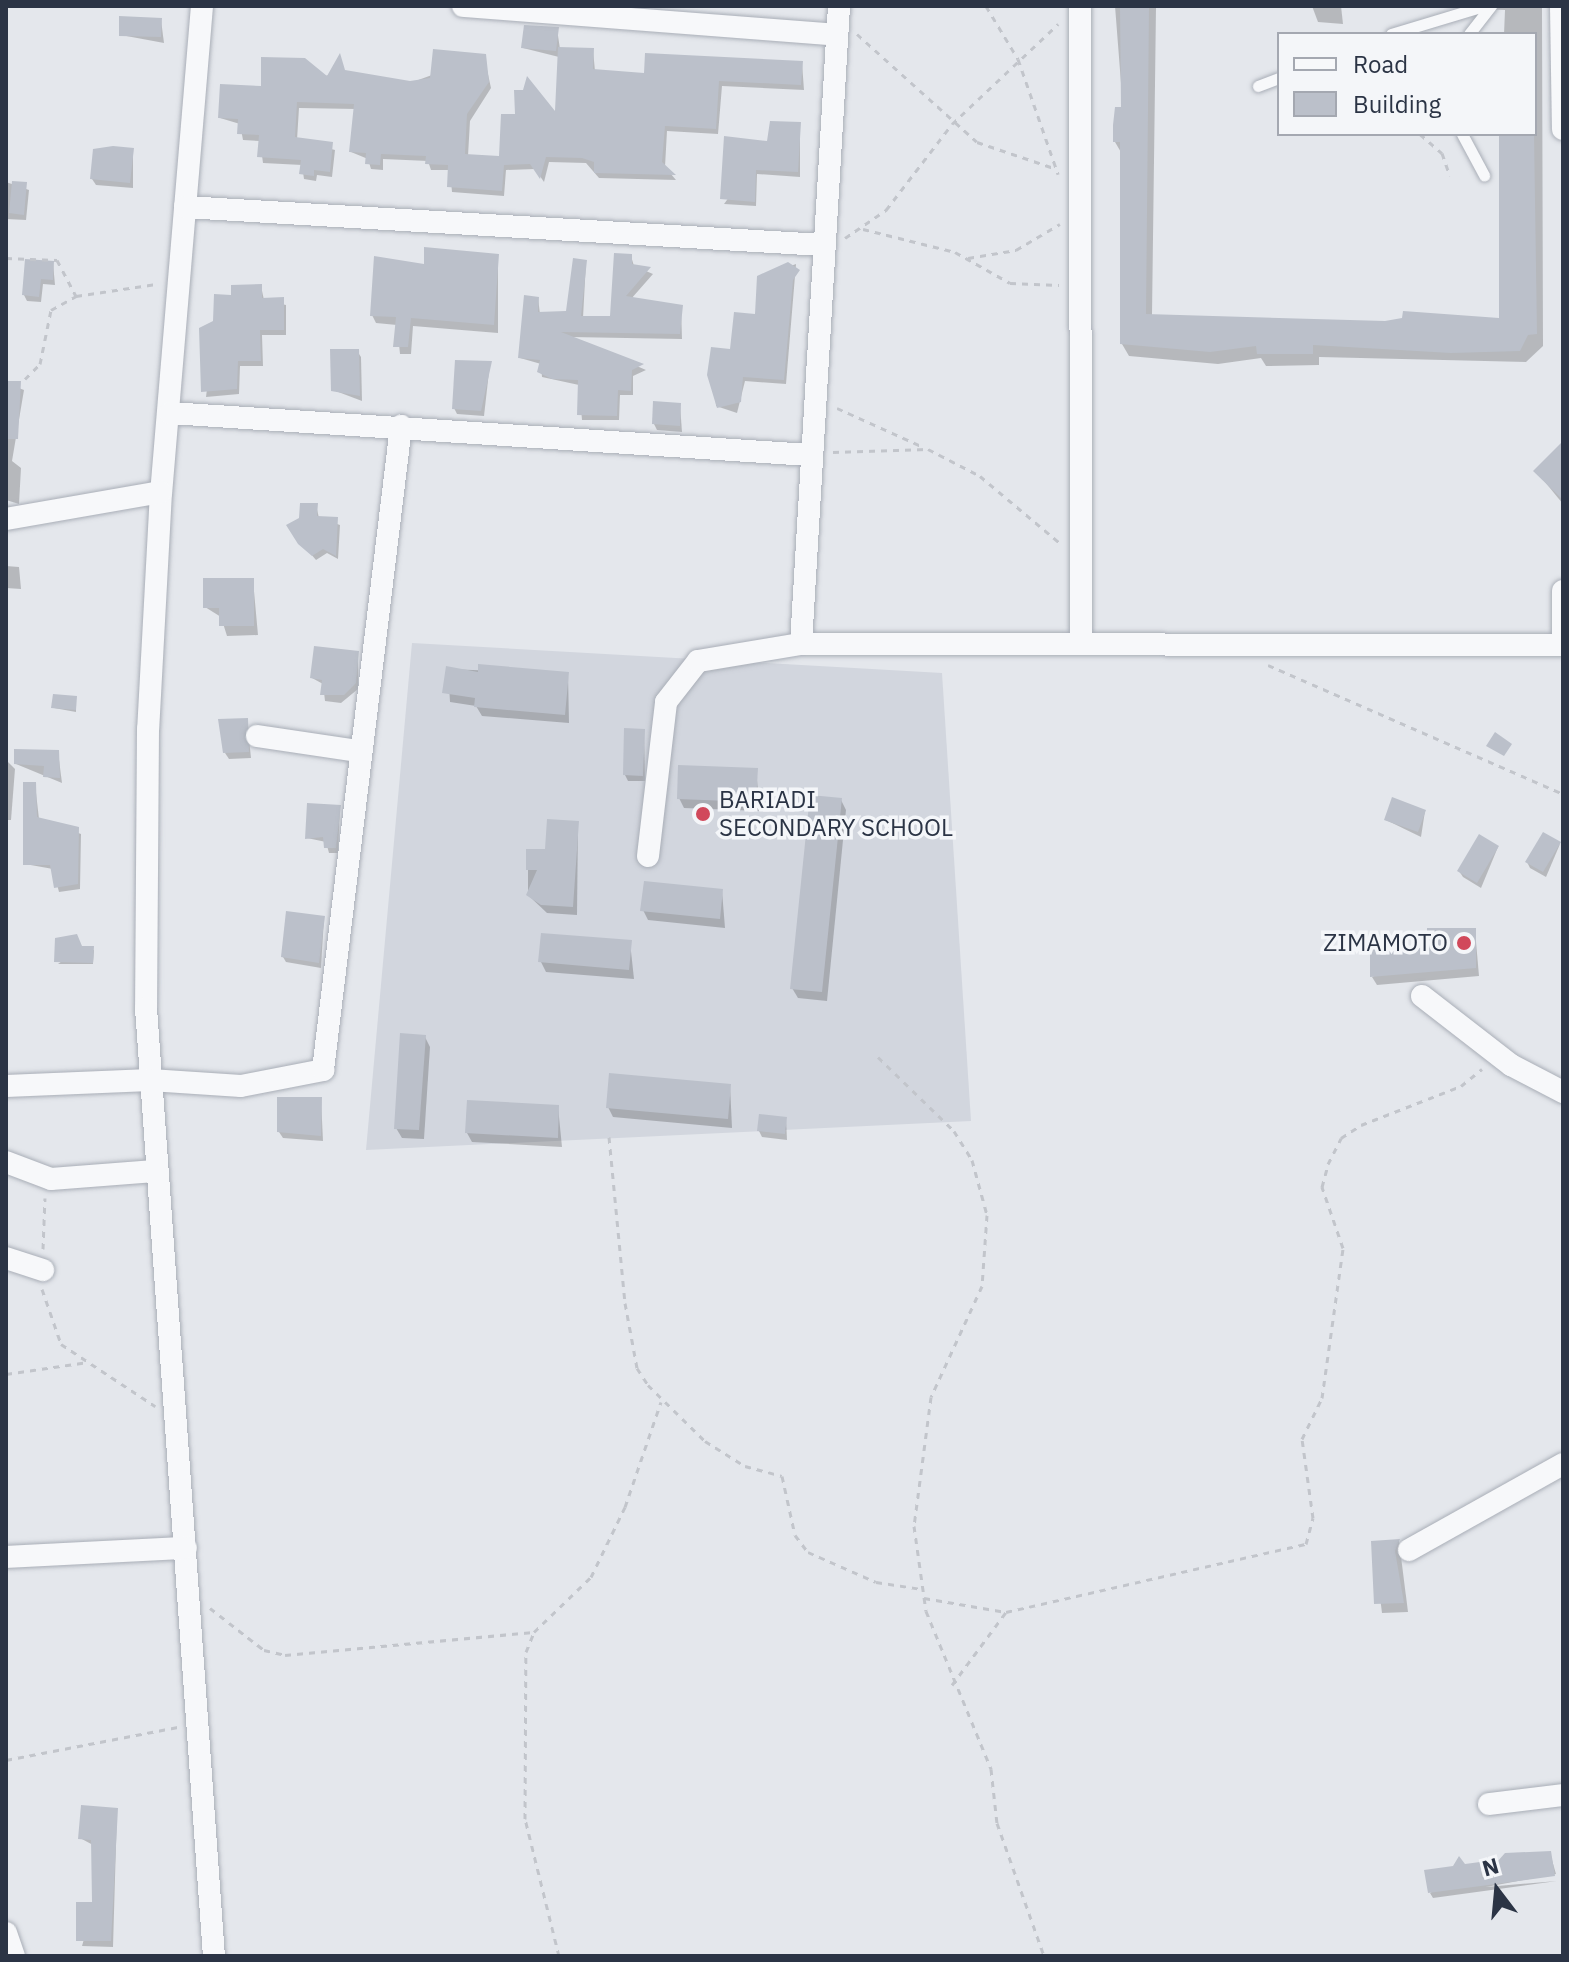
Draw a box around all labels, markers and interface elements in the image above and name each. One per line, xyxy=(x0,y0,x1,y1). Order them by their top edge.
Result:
legend xyxy=(1277,32,1537,136)
text: Road xyxy=(1353,48,1408,80)
text: Building xyxy=(1353,88,1441,120)
place label: BARIADI SECONDARY SCHOOL xyxy=(719,786,953,842)
marker: BARIADI SECONDARY SCHOOL xyxy=(694,805,712,823)
place label: ZIMAMOTO xyxy=(1323,929,1448,957)
marker: ZIMAMOTO xyxy=(1455,934,1473,952)
north arrow xyxy=(1457,1850,1537,1930)
text: N xyxy=(1479,1850,1502,1883)

